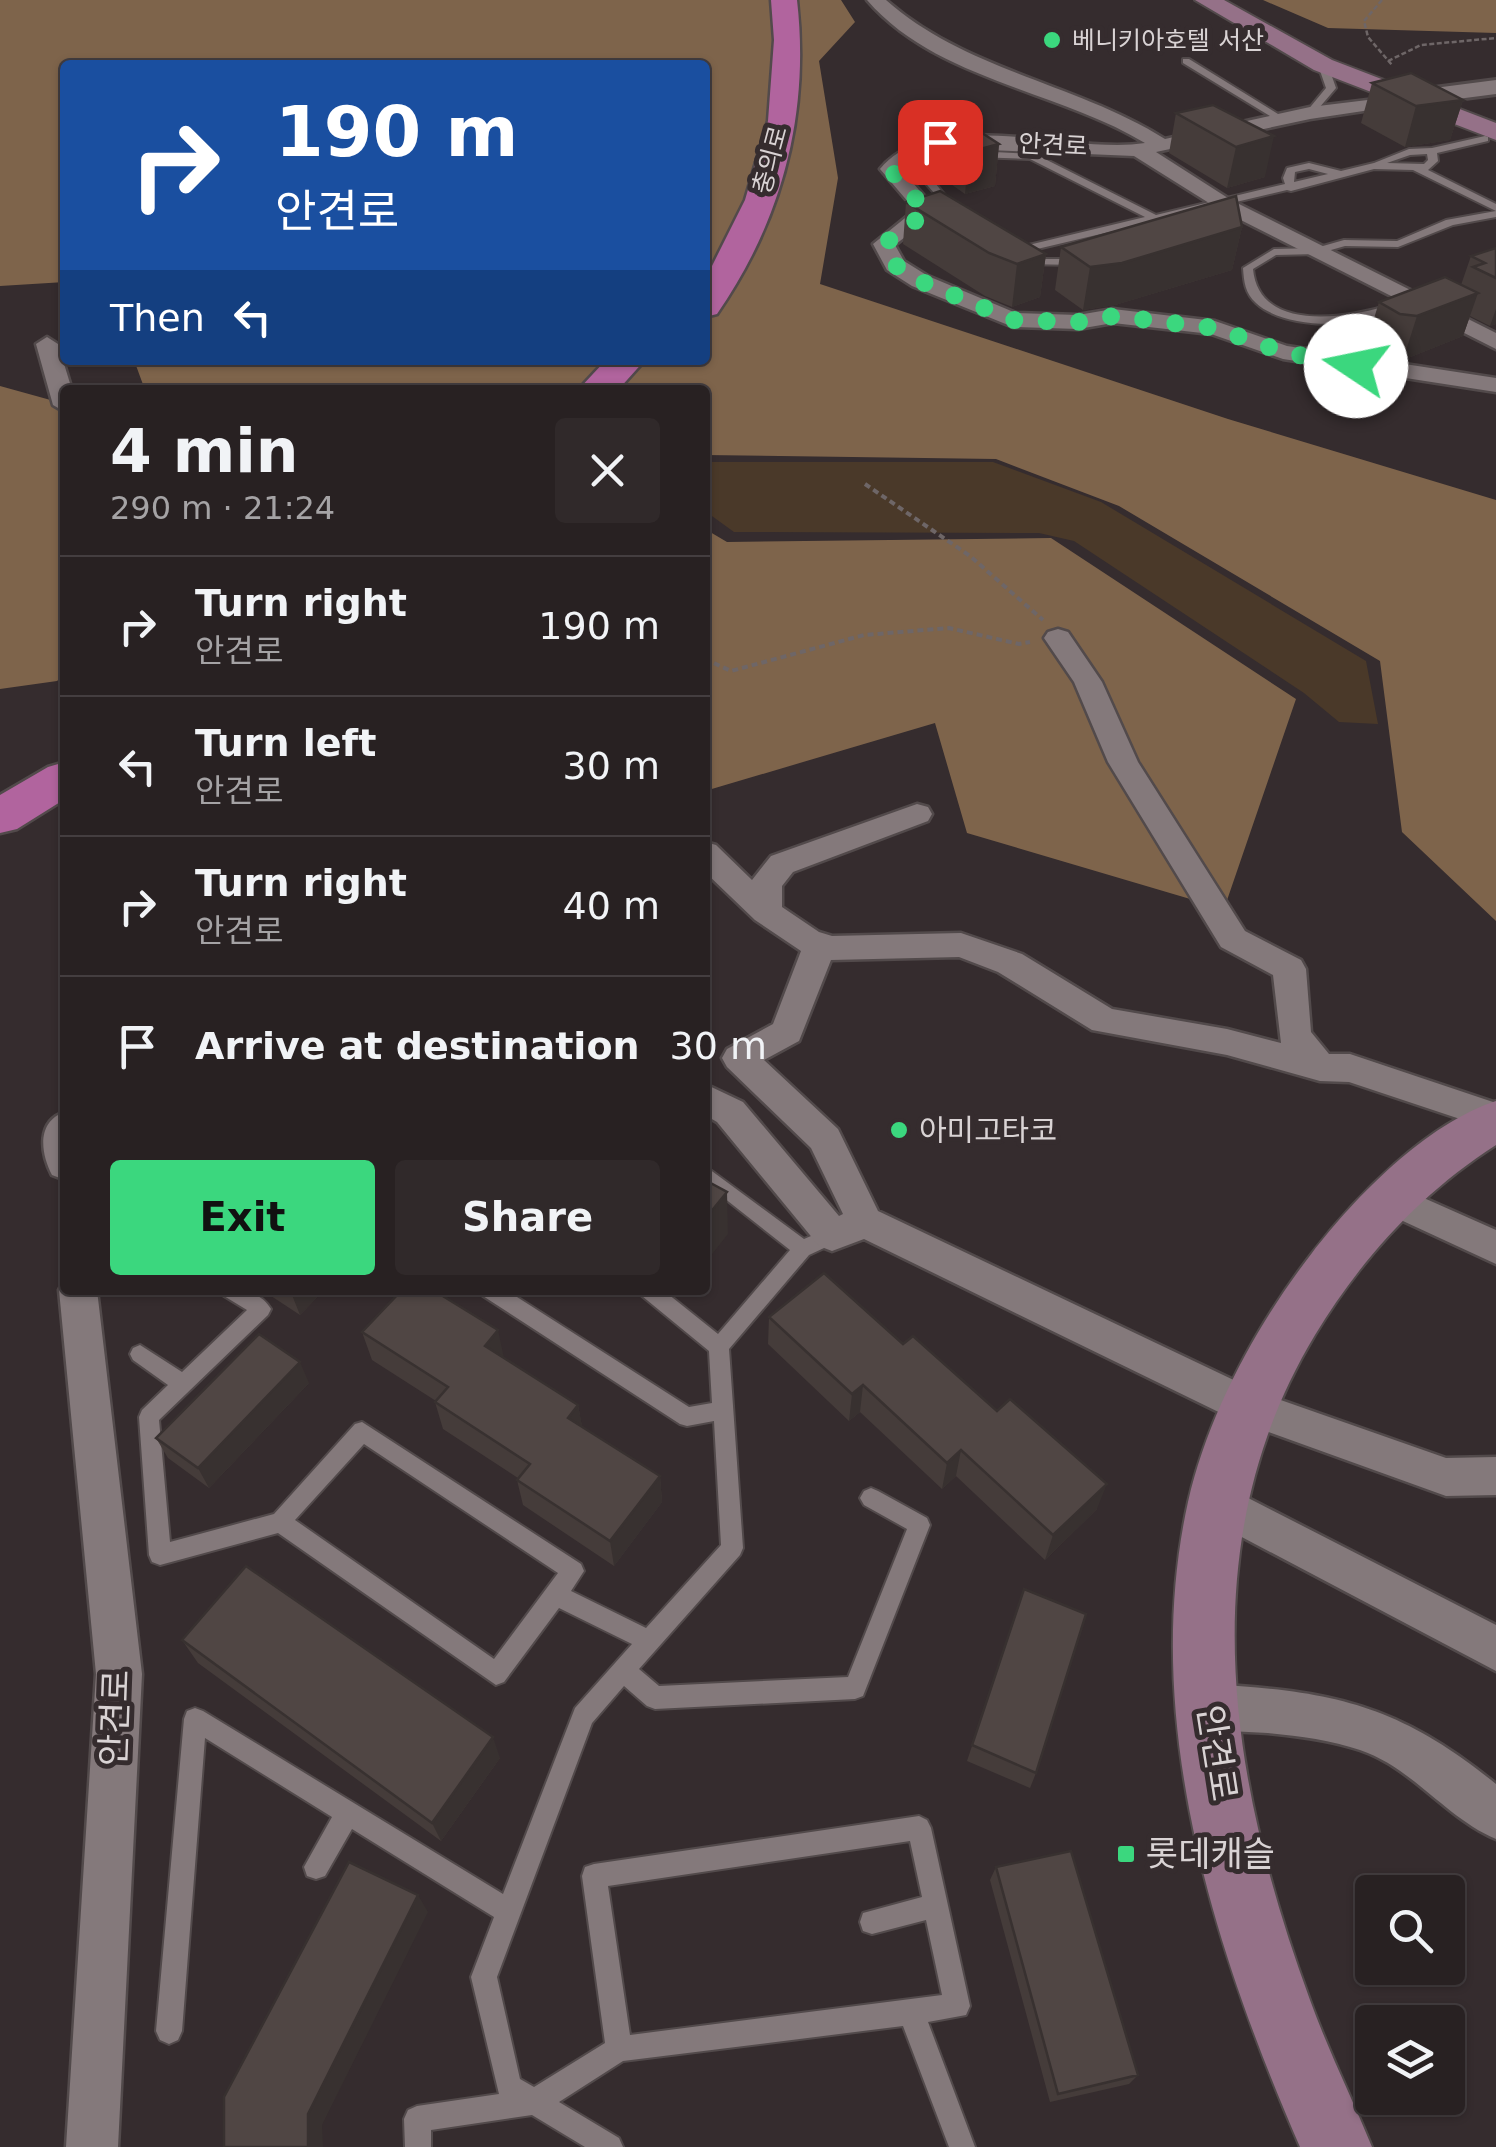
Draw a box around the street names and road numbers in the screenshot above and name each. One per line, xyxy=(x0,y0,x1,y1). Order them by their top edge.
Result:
street label: 충의로 xyxy=(747,123,793,197)
street label: 안견로 xyxy=(1018,129,1088,161)
street label: 안견로 xyxy=(93,1669,137,1767)
street label: 안견로 xyxy=(1190,1702,1244,1804)

